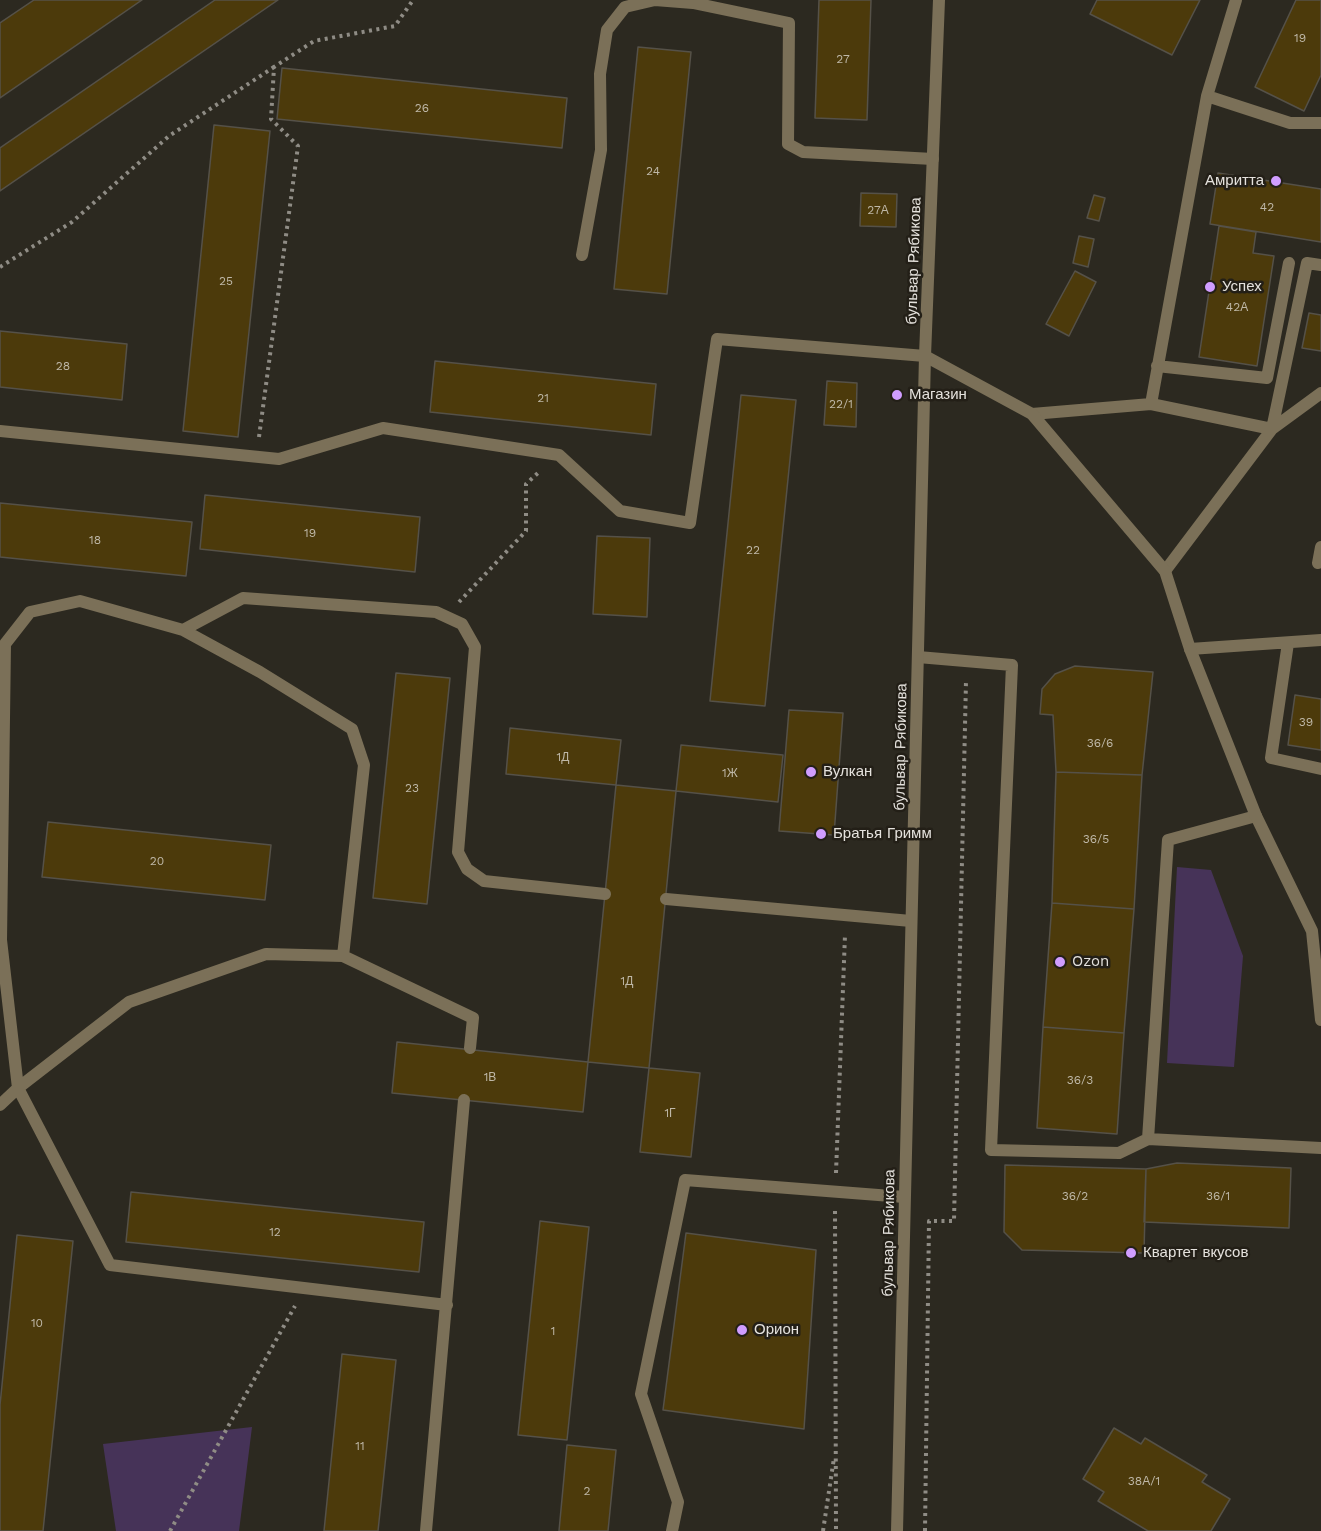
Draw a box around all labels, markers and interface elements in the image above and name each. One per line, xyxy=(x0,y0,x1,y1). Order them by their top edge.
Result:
house number: 19 xyxy=(1294,31,1306,45)
house number: 27 xyxy=(836,52,850,66)
house number: 26 xyxy=(415,101,429,115)
house number: 24 xyxy=(646,164,660,178)
place label: Амритта xyxy=(1205,172,1264,190)
marker: Амритта xyxy=(1269,174,1283,188)
street label: бульвар Рябикова xyxy=(903,197,925,325)
house number: 42 xyxy=(1260,200,1274,214)
house number: 27А xyxy=(867,203,889,217)
house number: 25 xyxy=(219,274,233,288)
place label: Успех xyxy=(1222,278,1262,296)
marker: Успех xyxy=(1203,280,1217,294)
house number: 42А xyxy=(1226,300,1248,314)
house number: 28 xyxy=(56,359,70,373)
place label: Магазин xyxy=(909,386,967,404)
marker: Магазин xyxy=(890,388,904,402)
house number: 21 xyxy=(537,391,549,405)
house number: 22/1 xyxy=(829,397,853,411)
house number: 19 xyxy=(304,526,316,540)
house number: 18 xyxy=(89,533,101,547)
house number: 22 xyxy=(746,543,760,557)
street label: бульвар Рябикова xyxy=(891,683,911,811)
house number: 39 xyxy=(1299,715,1313,729)
house number: 36/6 xyxy=(1087,736,1113,750)
house number: 1Д xyxy=(557,750,569,764)
place label: Вулкан xyxy=(823,763,872,781)
marker: Вулкан xyxy=(804,765,818,779)
house number: 1Ж xyxy=(722,766,738,780)
house number: 23 xyxy=(405,781,419,795)
place label: Братья Гримм xyxy=(833,825,932,843)
marker: Братья Гримм xyxy=(814,827,828,841)
house number: 36/5 xyxy=(1083,832,1109,846)
house number: 20 xyxy=(150,854,164,868)
place label: Ozon xyxy=(1072,953,1109,971)
marker: Ozon xyxy=(1053,955,1067,969)
house number: 1Д xyxy=(621,974,633,988)
house number: 1В xyxy=(484,1070,496,1084)
house number: 36/3 xyxy=(1067,1073,1093,1087)
house number: 1Г xyxy=(664,1106,676,1120)
street label: бульвар Рябикова xyxy=(879,1169,899,1297)
house number: 36/2 xyxy=(1062,1189,1088,1203)
house number: 36/1 xyxy=(1206,1189,1230,1203)
house number: 12 xyxy=(269,1225,281,1239)
place label: Квартет вкусов xyxy=(1143,1244,1248,1262)
marker: Квартет вкусов xyxy=(1124,1246,1138,1260)
house number: 10 xyxy=(31,1316,43,1330)
place label: Орион xyxy=(754,1321,799,1339)
marker: Орион xyxy=(735,1323,749,1337)
house number: 1 xyxy=(551,1324,555,1338)
house number: 11 xyxy=(355,1439,365,1453)
house number: 38А/1 xyxy=(1128,1474,1160,1488)
house number: 2 xyxy=(584,1484,590,1498)

